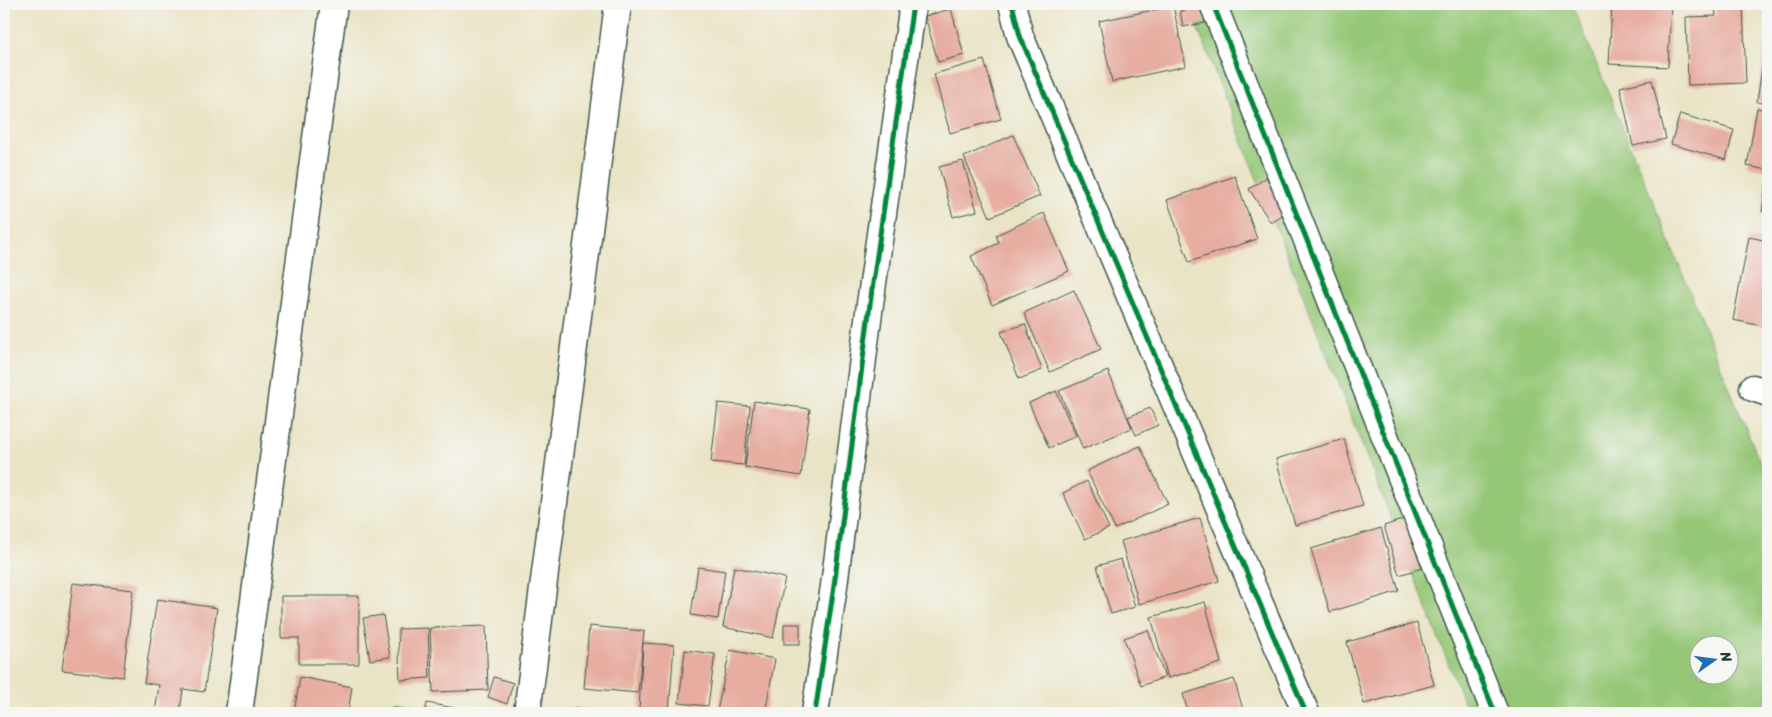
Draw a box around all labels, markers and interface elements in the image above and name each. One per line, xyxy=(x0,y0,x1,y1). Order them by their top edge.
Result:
north arrow xyxy=(1690,634,1740,684)
text: N xyxy=(1713,648,1740,665)

